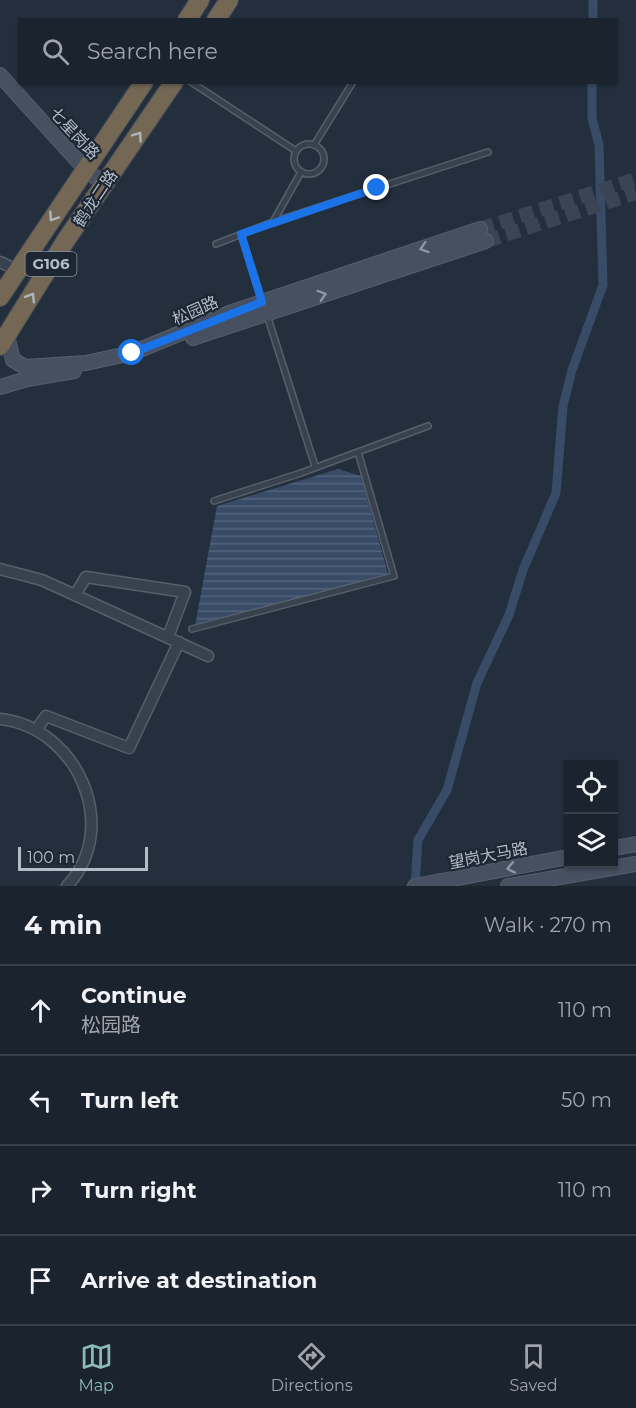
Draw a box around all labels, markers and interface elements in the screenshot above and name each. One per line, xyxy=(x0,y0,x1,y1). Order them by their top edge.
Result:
search box xyxy=(18,18,618,84)
icon: search xyxy=(39,35,72,68)
text: Search here xyxy=(87,38,218,65)
street label: 七星岗路 xyxy=(46,103,103,163)
one-way arrow xyxy=(131,131,142,142)
street label: 鹤龙二路 xyxy=(70,166,121,230)
route end xyxy=(363,174,389,200)
one-way arrow xyxy=(49,211,60,222)
one-way arrow xyxy=(420,240,430,253)
road number: G106 xyxy=(26,252,76,276)
one-way arrow xyxy=(316,290,327,303)
one-way arrow xyxy=(23,292,34,303)
street label: 松园路 xyxy=(169,292,221,329)
route start xyxy=(118,339,144,365)
map controls xyxy=(564,760,618,868)
button: locate xyxy=(564,760,618,814)
button: layers xyxy=(564,814,618,868)
street label: 望岗大马路 xyxy=(447,839,529,872)
scale bar xyxy=(18,844,148,872)
text: 100 m xyxy=(27,848,75,867)
one-way arrow xyxy=(506,861,516,874)
text: 4 min xyxy=(24,909,102,941)
text: Walk · 270 m xyxy=(484,913,612,937)
text: Continue xyxy=(81,982,187,1009)
icon: ahead xyxy=(24,994,57,1027)
text: 110 m xyxy=(558,998,612,1022)
text: 松园路 xyxy=(81,1013,141,1037)
icon: left xyxy=(24,1084,57,1117)
text: Turn left xyxy=(81,1087,179,1114)
text: 50 m xyxy=(561,1088,612,1112)
icon: right xyxy=(24,1174,57,1207)
text: Turn right xyxy=(81,1177,196,1204)
text: 110 m xyxy=(558,1178,612,1202)
icon: arrive xyxy=(24,1264,57,1297)
text: Arrive at destination xyxy=(81,1267,317,1294)
tab: Map xyxy=(78,1340,114,1395)
tab: Directions xyxy=(271,1340,353,1395)
tab: Saved xyxy=(510,1340,558,1395)

